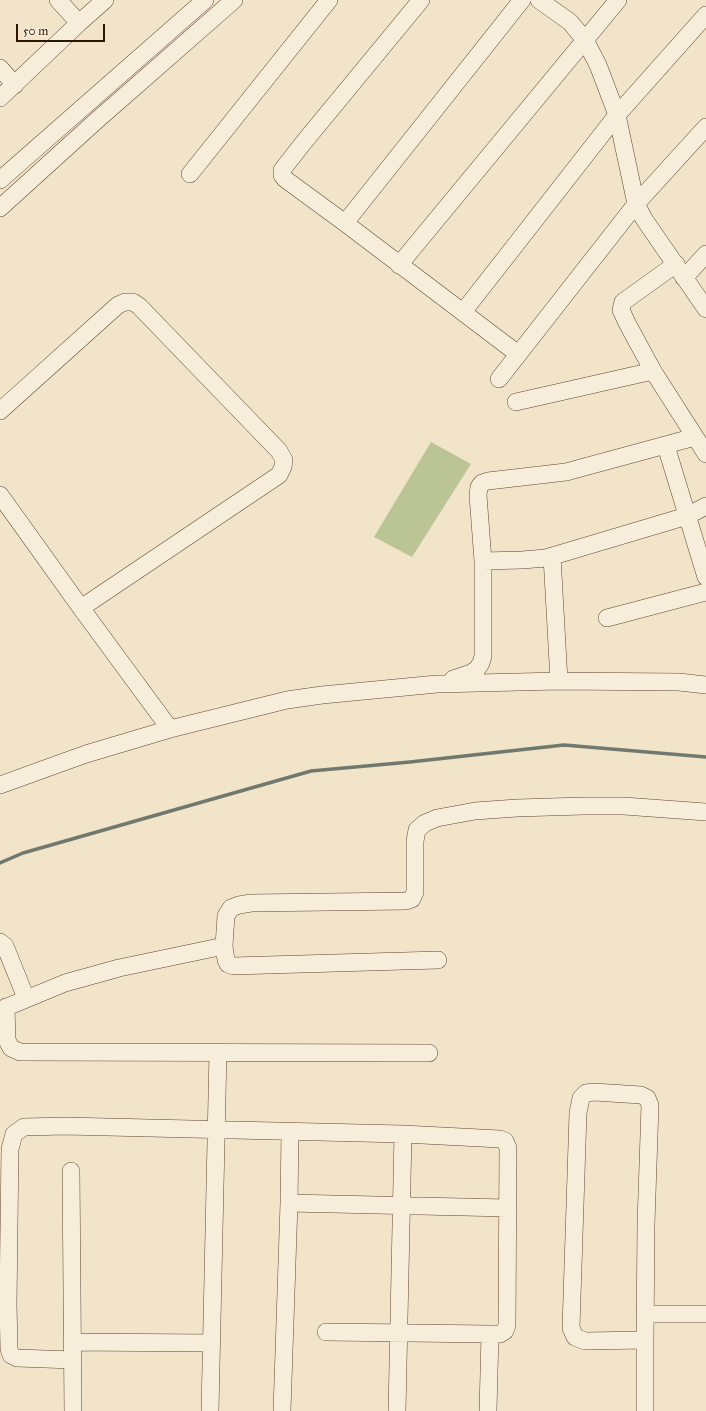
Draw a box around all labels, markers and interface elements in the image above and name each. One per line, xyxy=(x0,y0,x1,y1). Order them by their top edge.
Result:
scale bar xyxy=(18,16,107,42)
text: 50 m xyxy=(23,24,48,38)

